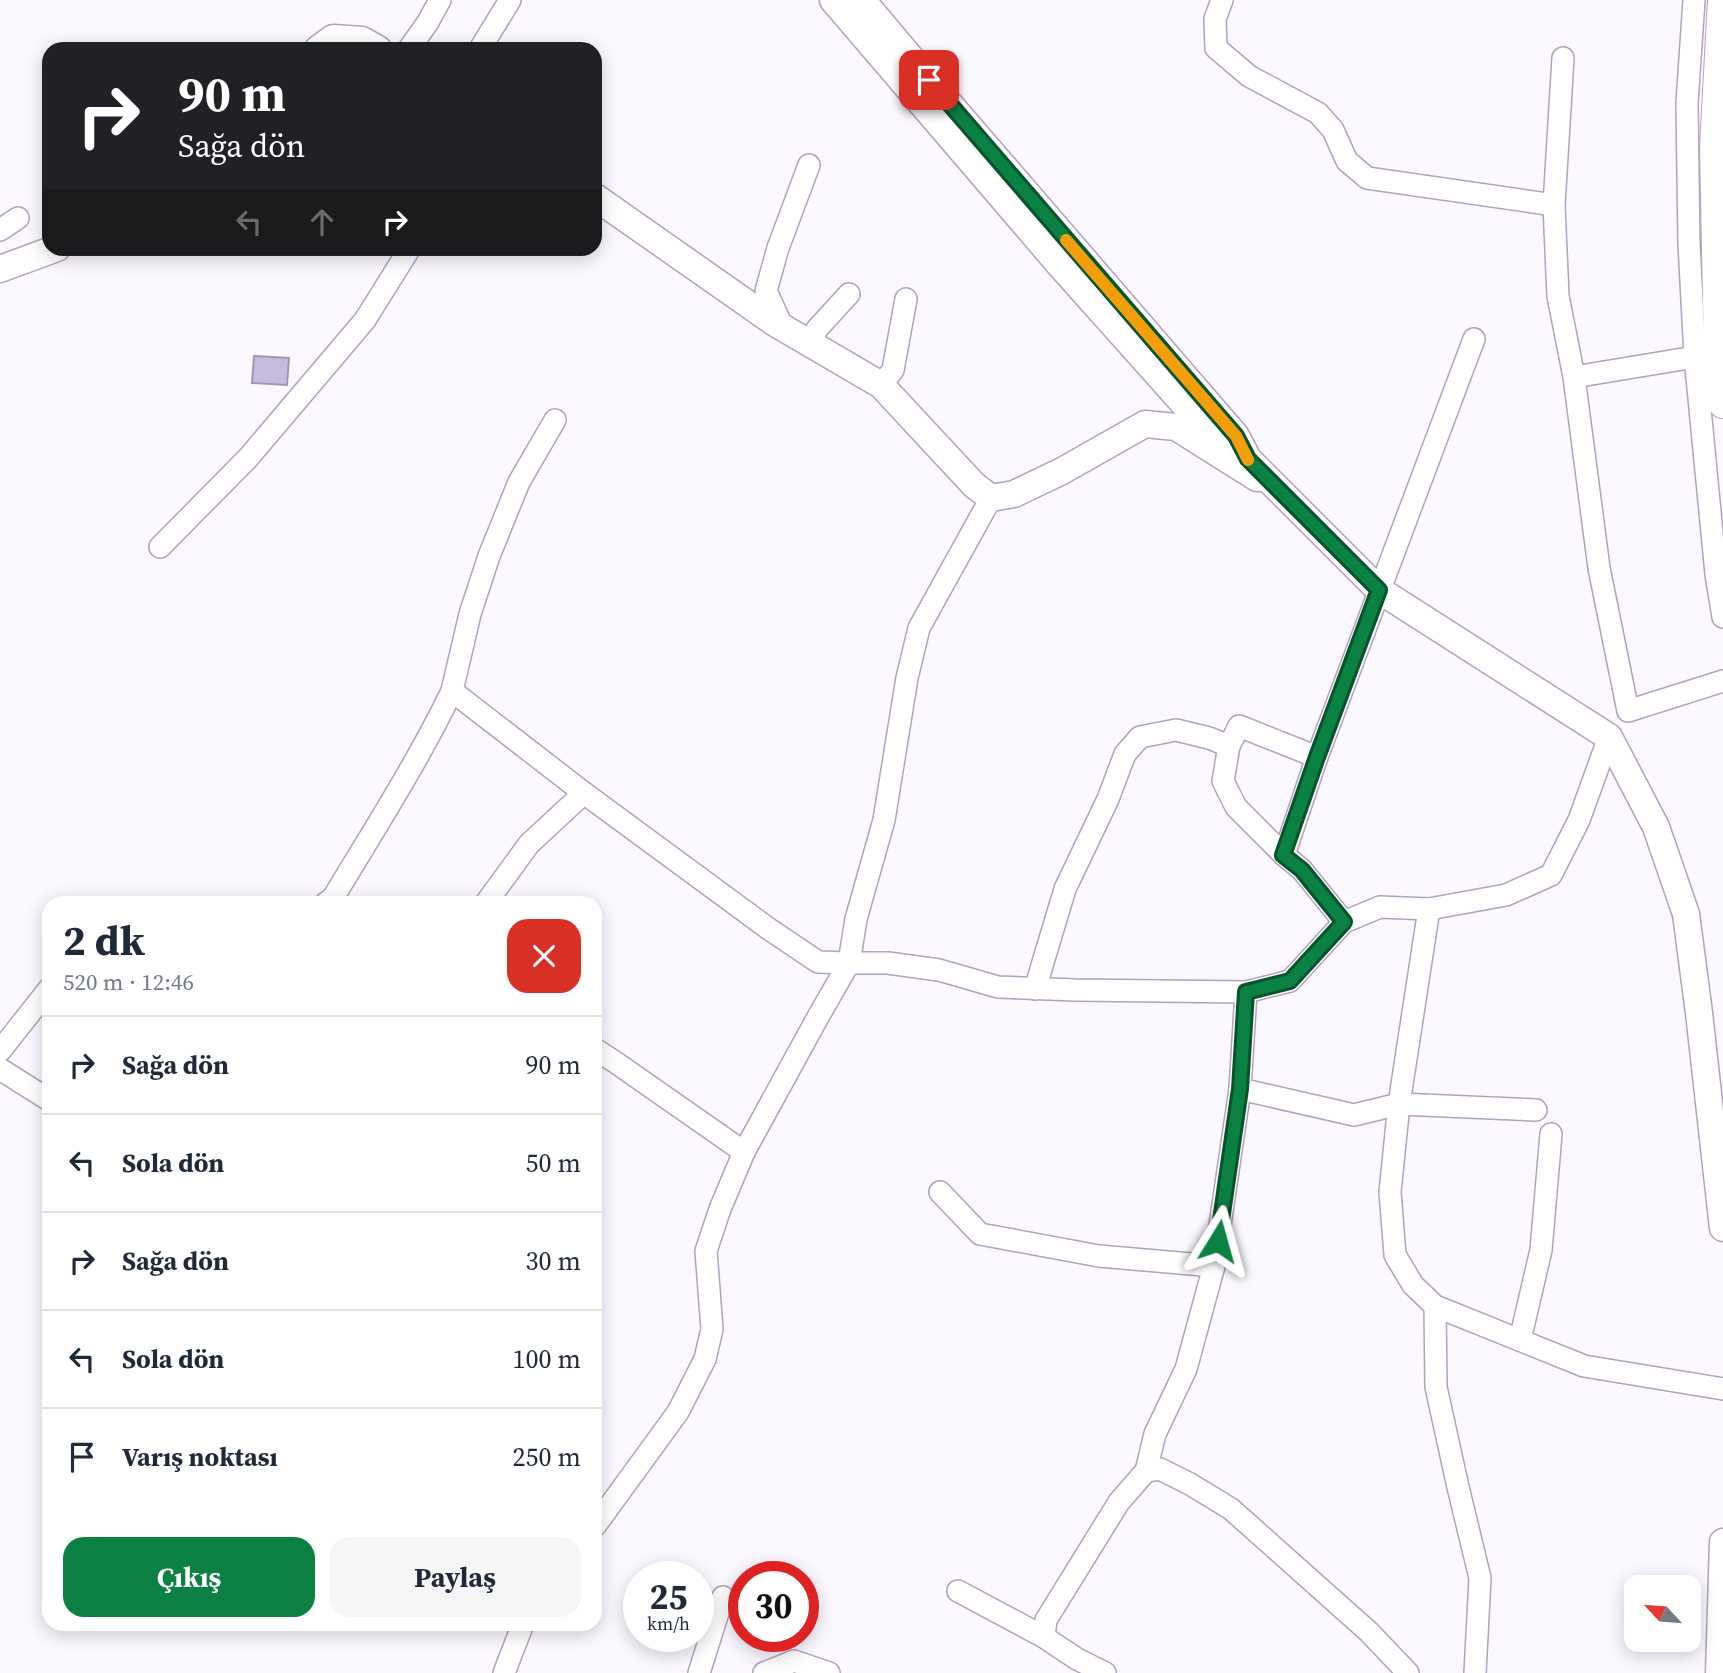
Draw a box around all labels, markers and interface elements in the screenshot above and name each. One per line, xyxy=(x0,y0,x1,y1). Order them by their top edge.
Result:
pin xyxy=(899,50,959,110)
text: 90 m xyxy=(178,60,286,127)
icon: arrive xyxy=(910,61,948,99)
icon: right xyxy=(63,70,154,161)
text: Sağa dön xyxy=(178,124,305,168)
icon: left xyxy=(230,203,268,241)
icon: ahead xyxy=(303,203,341,241)
icon: right xyxy=(376,203,414,241)
text: 2 dk xyxy=(63,911,145,969)
button: close xyxy=(507,919,581,993)
text: 520 m · 12:46 xyxy=(63,966,194,998)
icon: right xyxy=(63,1046,101,1084)
text: Sağa dön xyxy=(122,1047,229,1083)
text: 90 m xyxy=(526,1047,581,1083)
icon: left xyxy=(63,1144,101,1182)
text: Sola dön xyxy=(122,1145,224,1181)
text: 50 m xyxy=(526,1145,581,1181)
position arrow xyxy=(1181,1204,1255,1278)
icon: right xyxy=(63,1242,101,1280)
text: Sağa dön xyxy=(122,1243,229,1279)
text: 30 m xyxy=(526,1243,581,1279)
icon: left xyxy=(63,1340,101,1378)
text: Sola dön xyxy=(122,1341,224,1377)
text: 100 m xyxy=(513,1341,581,1377)
icon: arrive xyxy=(63,1438,101,1476)
text: Varış noktası xyxy=(122,1439,278,1475)
text: 250 m xyxy=(513,1439,581,1475)
button: Çıkış xyxy=(63,1537,315,1617)
button: Paylaş xyxy=(329,1537,581,1617)
speed limit sign: 30 xyxy=(728,1561,819,1652)
text: 25 xyxy=(650,1573,687,1621)
north arrow xyxy=(1624,1575,1701,1652)
map controls xyxy=(1624,1575,1701,1652)
text: km/h xyxy=(647,1611,690,1636)

